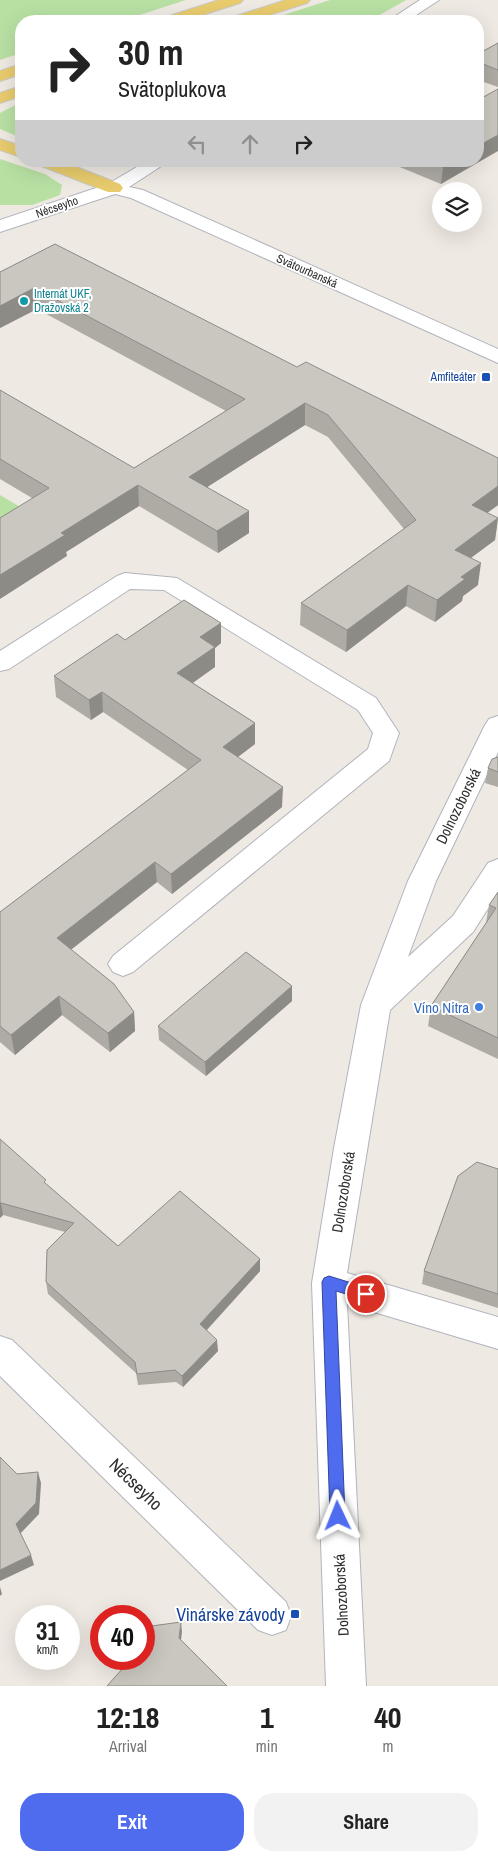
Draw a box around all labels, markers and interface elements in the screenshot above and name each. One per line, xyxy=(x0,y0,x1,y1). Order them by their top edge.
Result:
text: 30 m xyxy=(118,29,183,76)
icon: right xyxy=(35,35,100,100)
text: Svätoplukova xyxy=(118,74,226,104)
icon: left xyxy=(183,130,211,158)
icon: ahead xyxy=(236,130,264,158)
icon: right xyxy=(289,130,317,158)
map controls xyxy=(432,182,482,232)
button: layers xyxy=(432,182,482,232)
street label: Nécseyho xyxy=(34,192,80,222)
street label: Svätourbanská xyxy=(274,250,341,292)
place label: Internát UKF, Dražovská 2 xyxy=(34,286,91,316)
marker: Internát UKF, Dražovská 2 xyxy=(18,295,30,307)
place label: Amfiteáter xyxy=(430,369,477,385)
marker: Amfiteáter xyxy=(480,371,492,383)
street label: Dolnozoborská xyxy=(431,764,485,847)
place label: Víno Nitra xyxy=(414,997,469,1018)
marker: Víno Nitra xyxy=(473,1001,485,1013)
street label: Dolnozoborská xyxy=(326,1150,360,1234)
pin xyxy=(345,1273,387,1315)
icon: arrive xyxy=(352,1280,380,1308)
street label: Nécseyho xyxy=(104,1452,168,1516)
position arrow xyxy=(311,1489,363,1541)
street label: Dolnozoborská xyxy=(328,1553,354,1637)
place label: Vinárske závody xyxy=(176,1602,286,1627)
speed limit sign: 40 xyxy=(90,1605,155,1670)
marker: Vinárske závody xyxy=(289,1608,301,1620)
text: 31 xyxy=(36,1614,59,1648)
text: km/h xyxy=(37,1642,58,1658)
text: 12:18 xyxy=(96,1697,159,1737)
text: 1 xyxy=(260,1697,274,1737)
text: 40 xyxy=(374,1697,402,1737)
text: Arrival xyxy=(109,1735,147,1757)
text: min xyxy=(256,1735,278,1757)
text: m xyxy=(382,1735,393,1757)
button: Exit xyxy=(20,1793,244,1851)
button: Share xyxy=(254,1793,478,1851)

